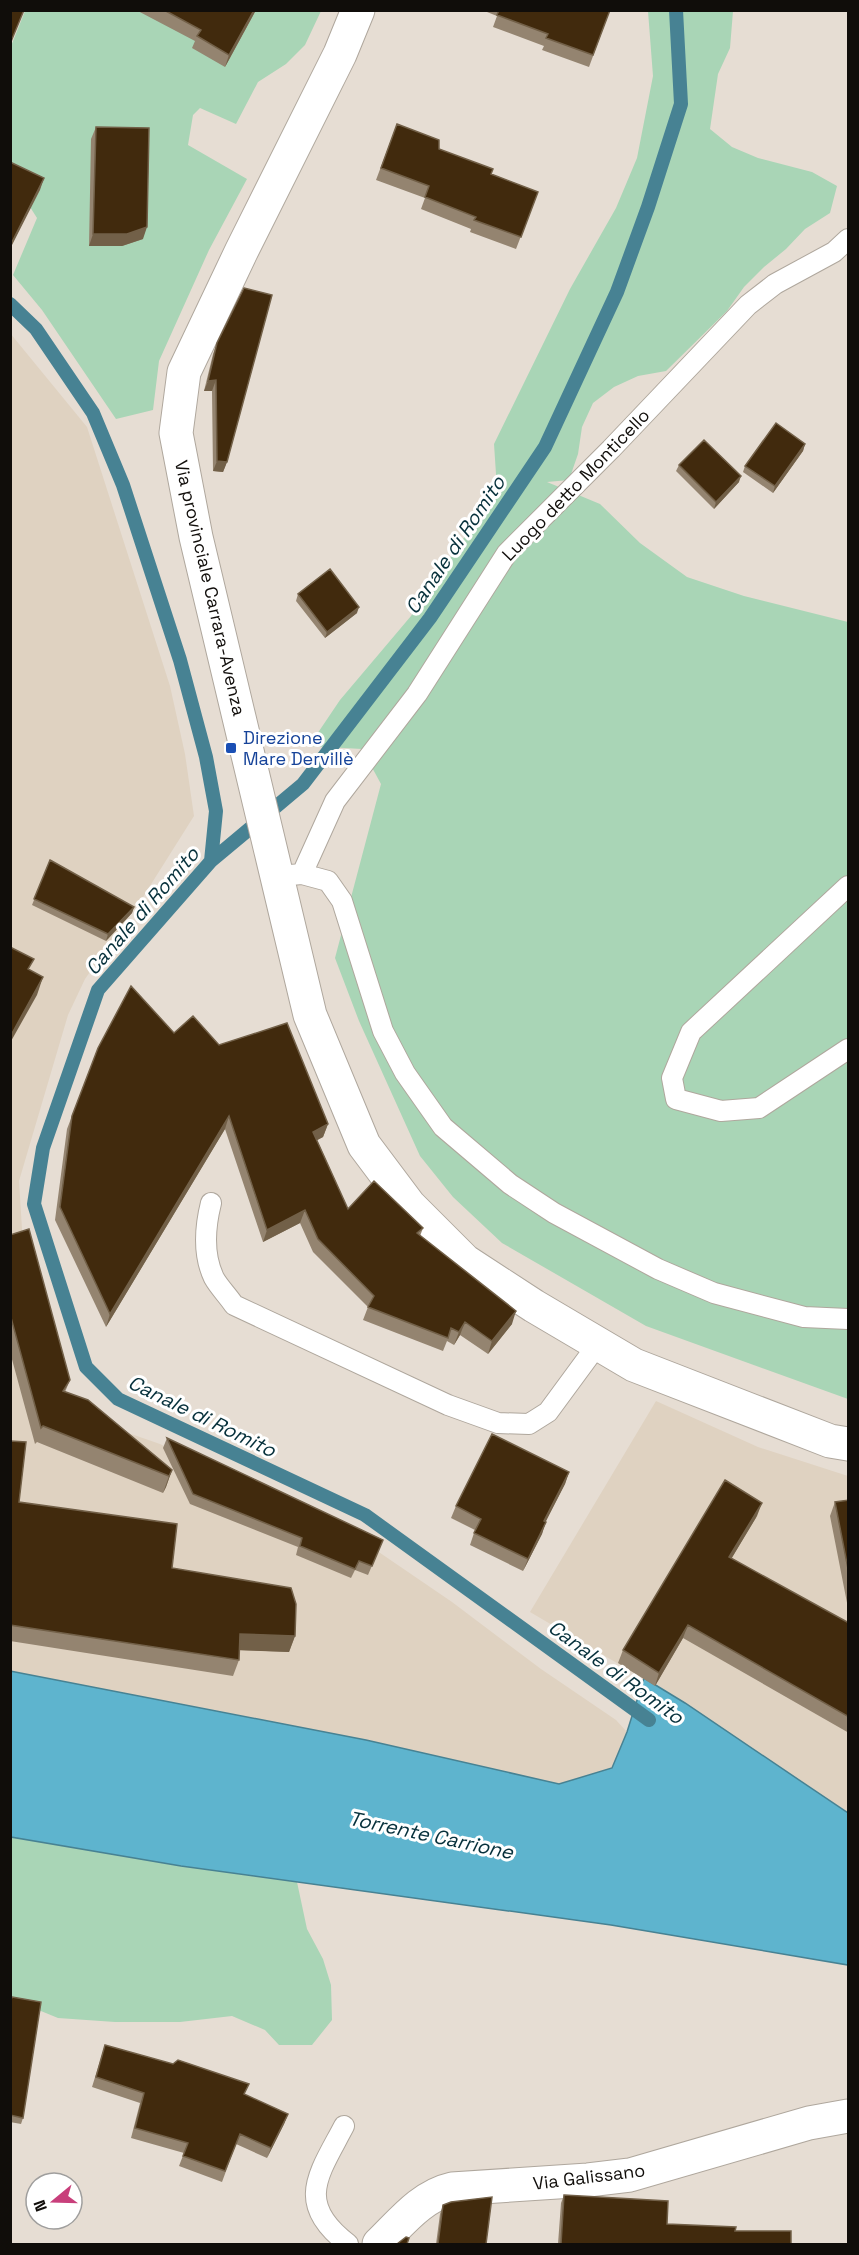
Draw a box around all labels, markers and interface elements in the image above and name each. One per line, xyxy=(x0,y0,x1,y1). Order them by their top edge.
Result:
street label: Luogo detto Monticello xyxy=(497,404,654,566)
street label: Via provinciale Carrara-Avenza xyxy=(170,458,251,718)
water label: Canale di Romito xyxy=(399,470,511,619)
place label: Direzione Mare Dervillè xyxy=(243,726,354,770)
marker: Direzione Mare Dervillè xyxy=(224,741,238,755)
water label: Canale di Romito xyxy=(79,841,205,980)
water label: Canale di Romito xyxy=(124,1369,281,1463)
water label: Canale di Romito xyxy=(543,1614,689,1730)
water label: Torrente Carrione xyxy=(346,1805,517,1865)
street label: Via Galissano xyxy=(531,2158,646,2195)
north arrow xyxy=(24,2171,84,2231)
text: N xyxy=(29,2197,52,2214)

